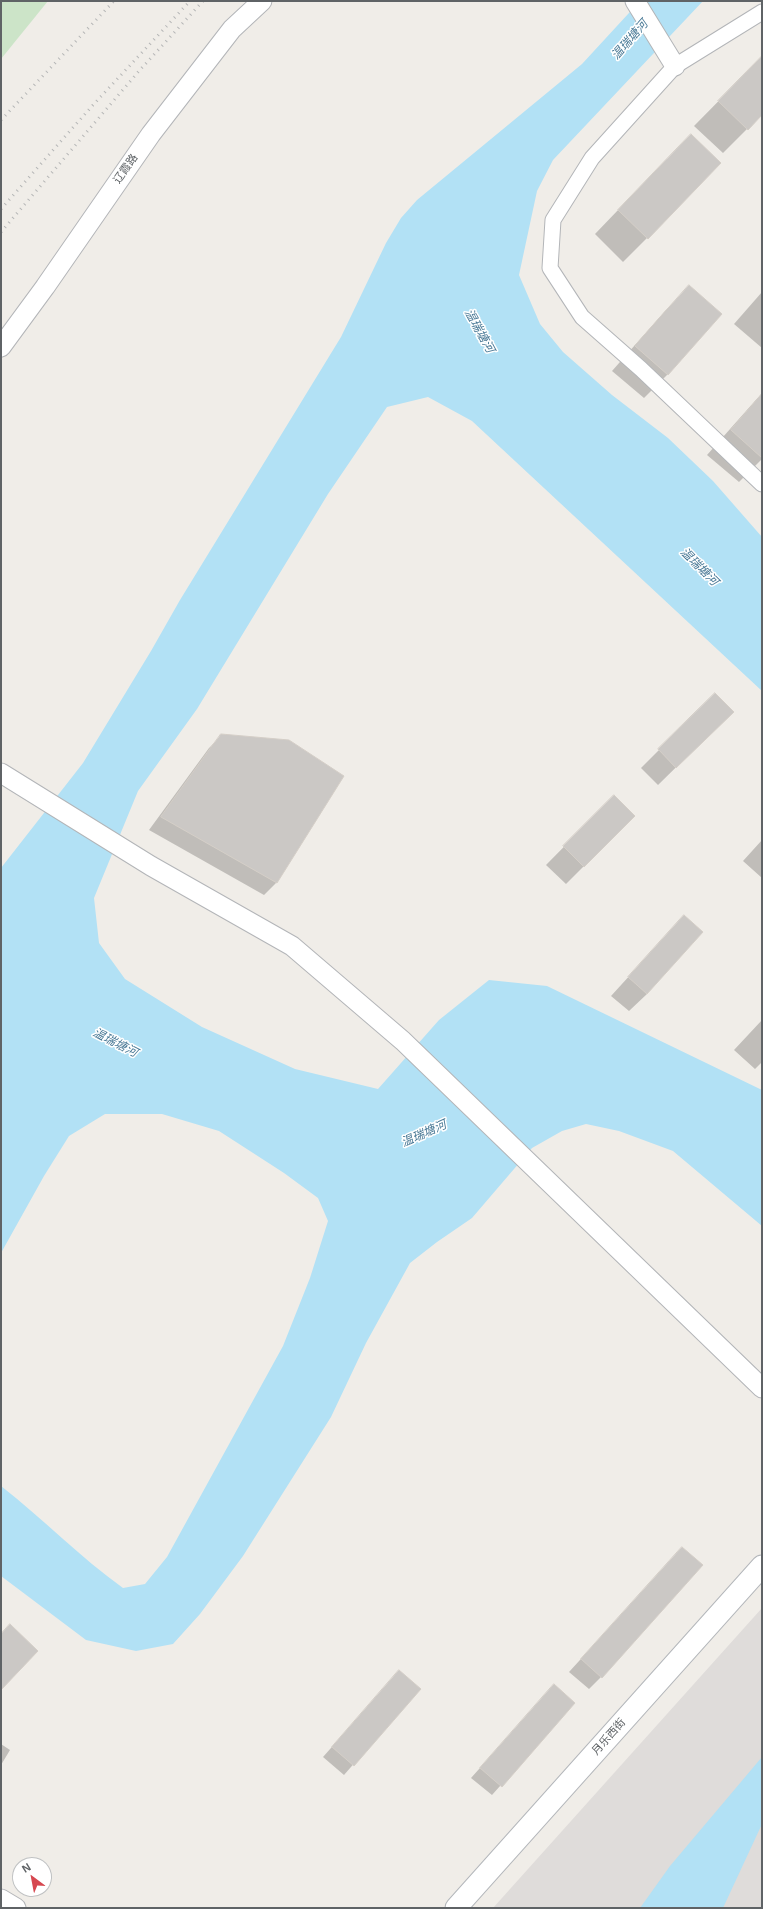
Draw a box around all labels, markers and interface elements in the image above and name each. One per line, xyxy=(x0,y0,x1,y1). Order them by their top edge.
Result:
water label: 温瑞塘河 xyxy=(609,17,651,63)
street label: 辽霞路 xyxy=(111,152,141,186)
water label: 温瑞塘河 xyxy=(461,307,497,355)
water label: 温瑞塘河 xyxy=(677,545,721,589)
water label: 温瑞塘河 xyxy=(90,1026,140,1060)
water label: 温瑞塘河 xyxy=(399,1118,449,1150)
street label: 月乐西街 xyxy=(589,1716,629,1758)
north arrow xyxy=(12,1857,52,1897)
text: N xyxy=(20,1860,33,1875)

